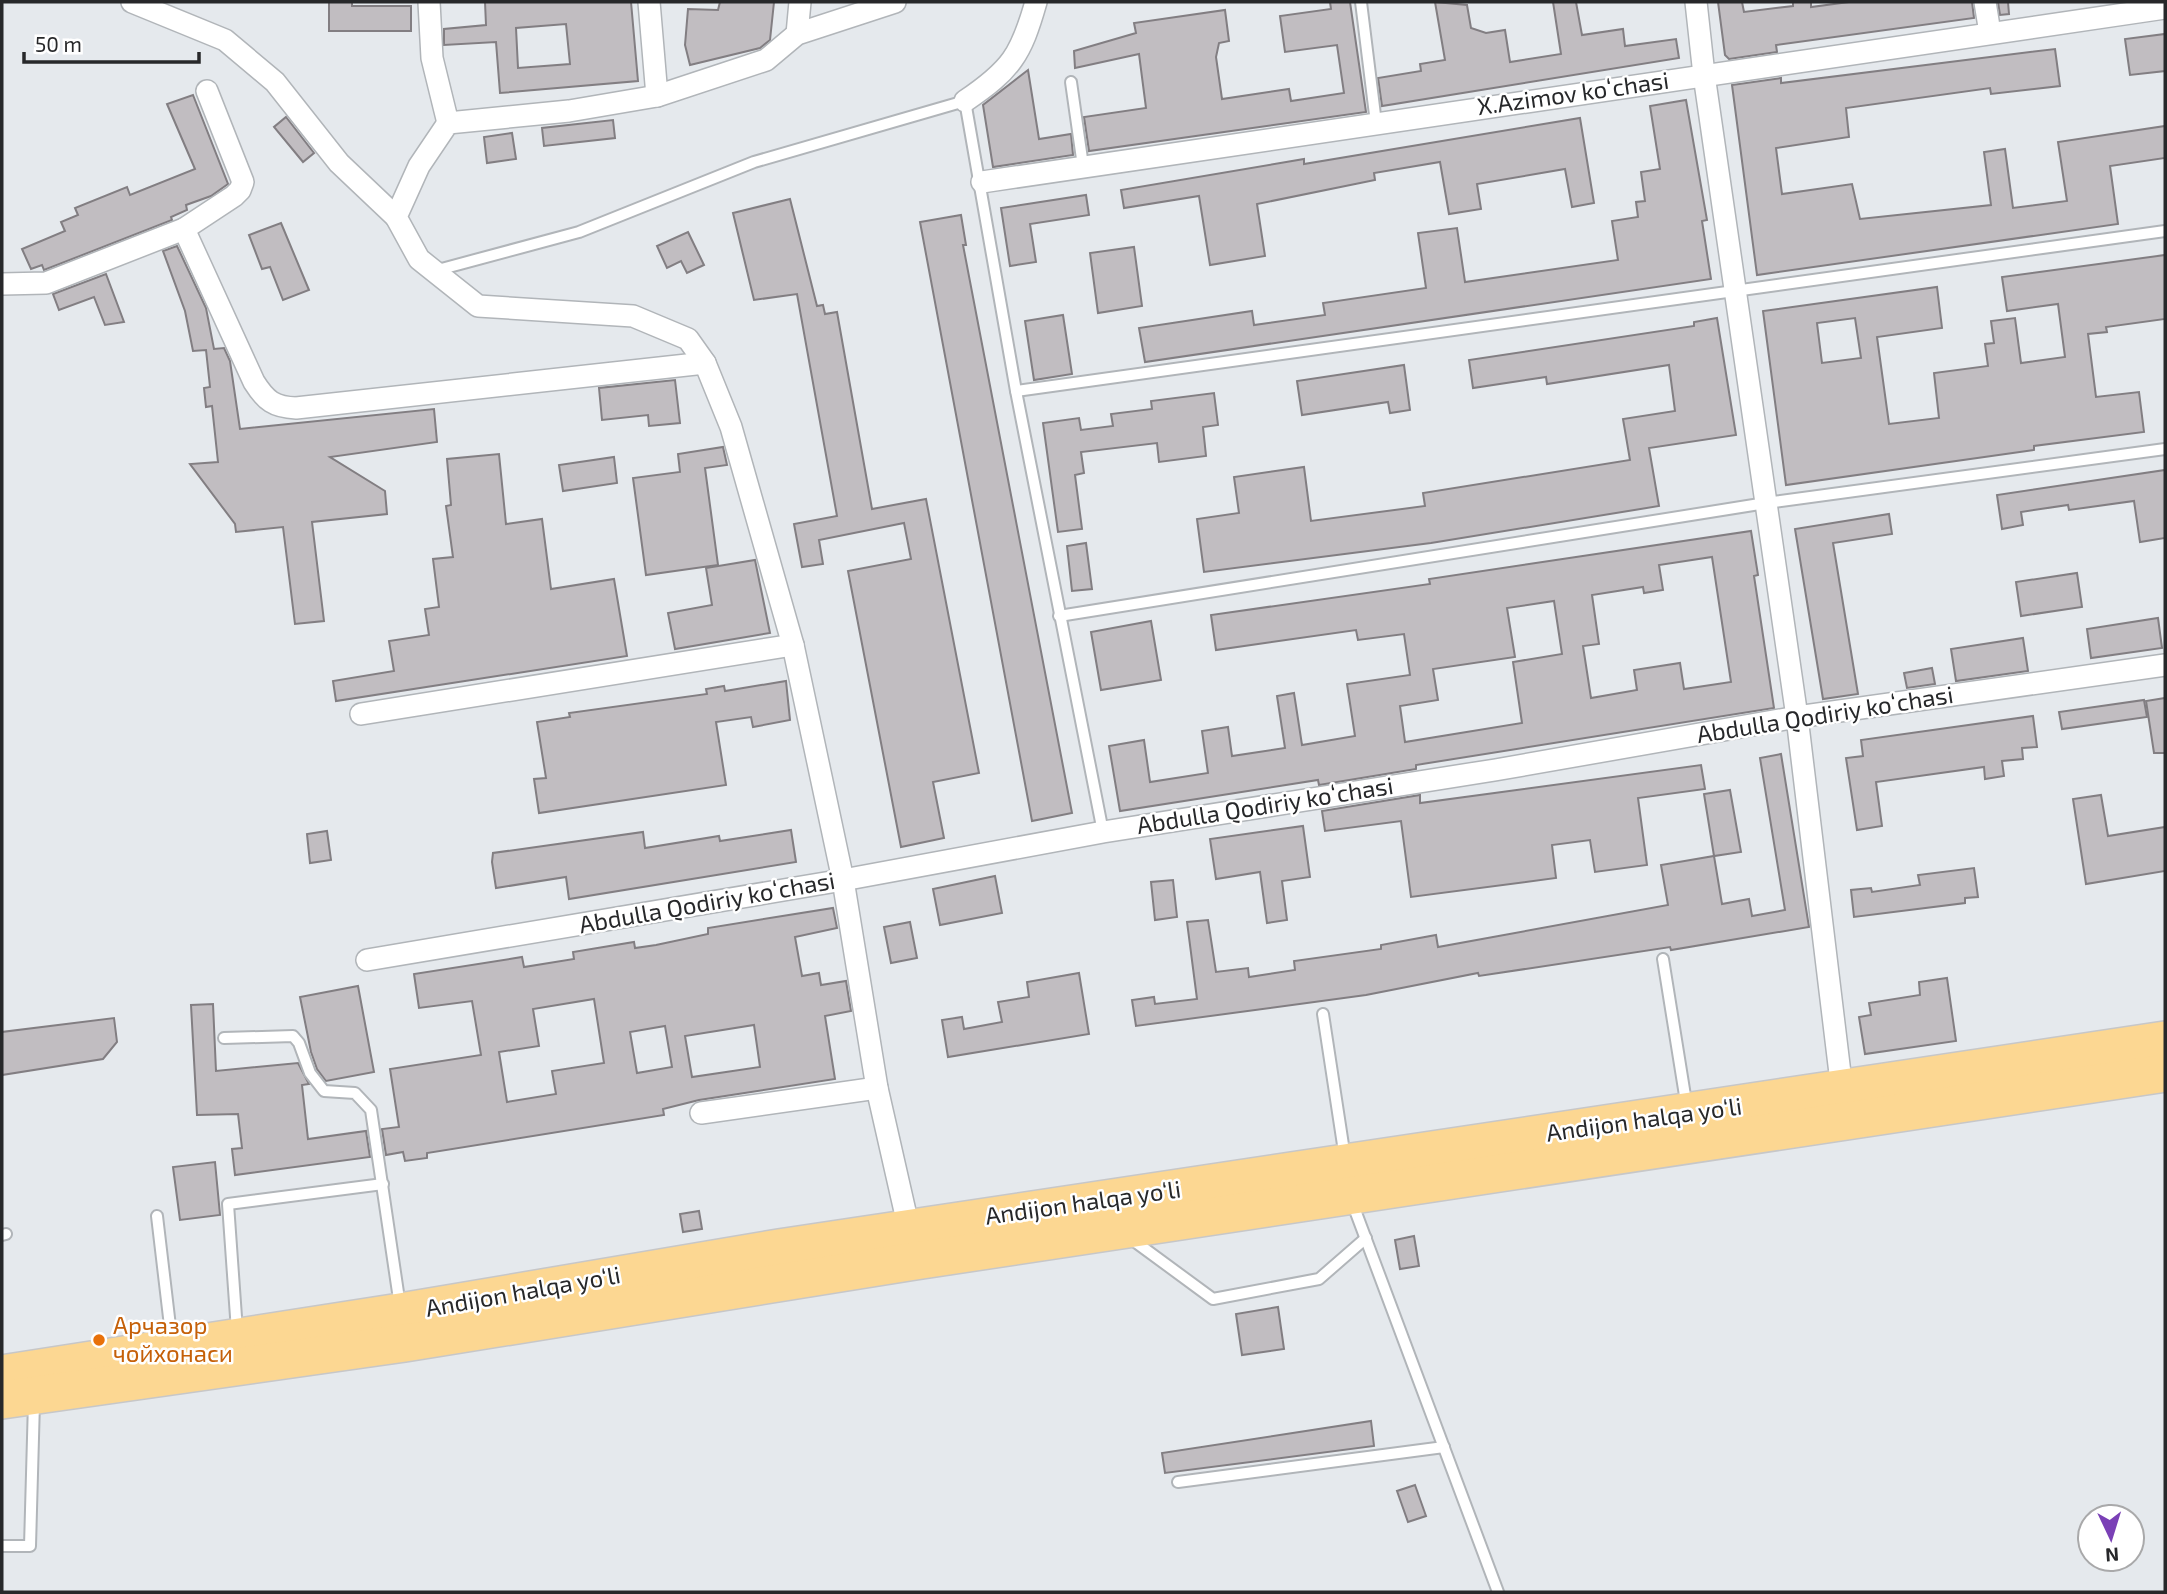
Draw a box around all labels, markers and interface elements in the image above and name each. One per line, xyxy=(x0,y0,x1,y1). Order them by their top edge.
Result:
scale bar xyxy=(24,21,200,65)
text: 50 m xyxy=(35,31,82,56)
street label: X.Azimov koʻchasi xyxy=(1475,65,1671,120)
street label: Abdulla Qodiriy koʻchasi xyxy=(1694,679,1955,748)
street label: Abdulla Qodiriy koʻchasi xyxy=(1134,770,1395,839)
street label: Abdulla Qodiriy koʻchasi xyxy=(577,865,837,938)
street label: Andijon halqa yo‘li xyxy=(1544,1090,1744,1147)
street label: Andijon halqa yo‘li xyxy=(983,1173,1183,1230)
street label: Andijon halqa yo‘li xyxy=(423,1259,622,1322)
place label: Арчазор чойхонаси xyxy=(113,1310,233,1367)
marker: Арчазор чойхонаси xyxy=(91,1332,107,1348)
north arrow xyxy=(2076,1503,2146,1573)
text: N xyxy=(2105,1544,2120,1567)

